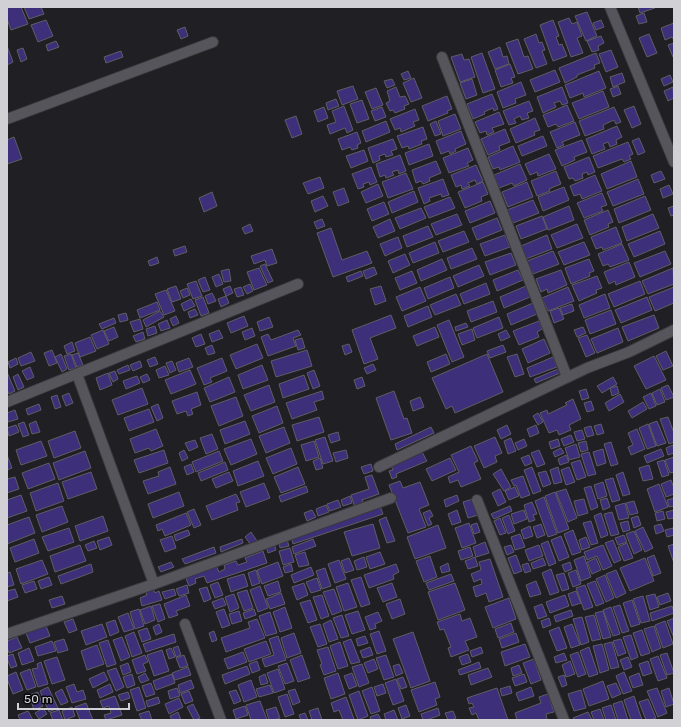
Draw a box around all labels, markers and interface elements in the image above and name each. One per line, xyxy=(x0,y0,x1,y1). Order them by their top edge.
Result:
scale bar xyxy=(18,685,129,711)
text: 50 m xyxy=(24,692,52,706)

